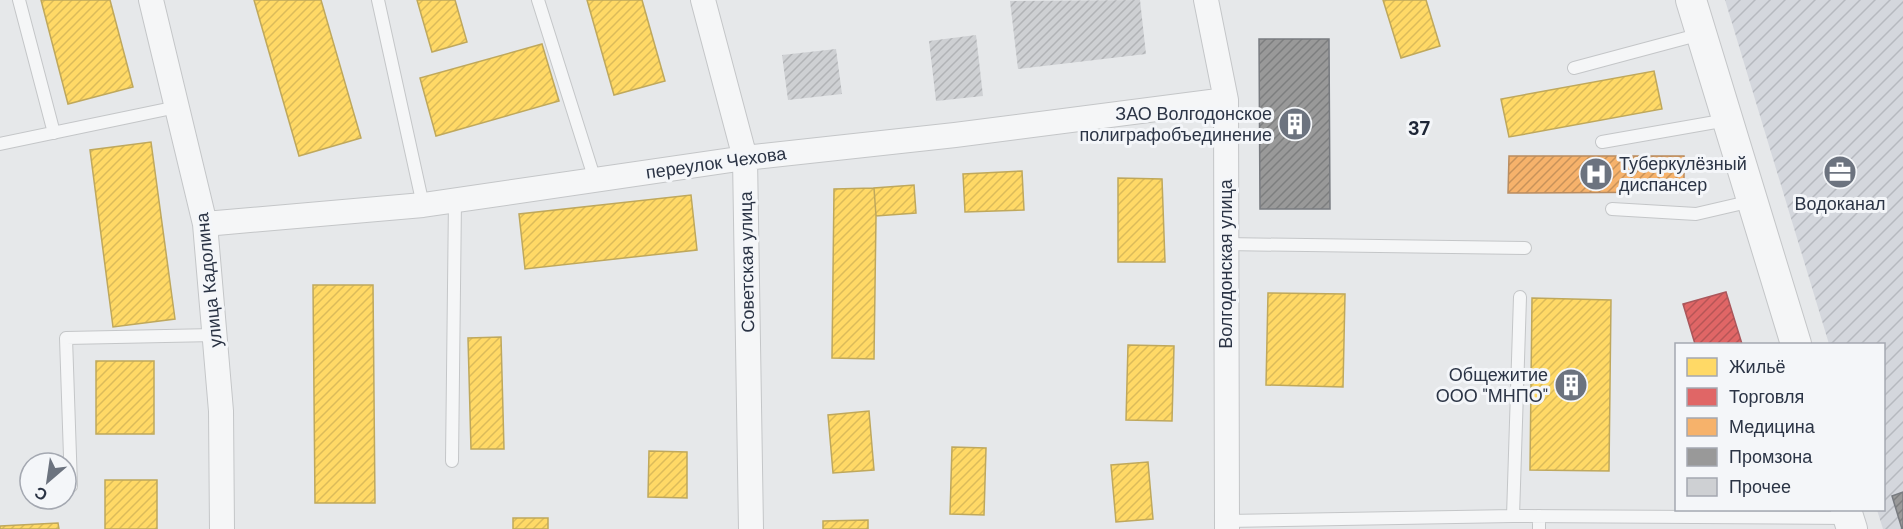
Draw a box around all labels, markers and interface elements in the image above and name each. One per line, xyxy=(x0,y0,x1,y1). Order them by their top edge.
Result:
place label: ЗАО Волгодонское полиграфобъединение xyxy=(1080,102,1272,147)
building icon: ЗАО Волгодонское полиграфобъединение xyxy=(1277,106,1313,142)
district label: 37 xyxy=(1408,115,1431,141)
street label: переулок Чехова xyxy=(644,141,789,185)
place label: Туберкулёзный диспансер xyxy=(1619,152,1747,197)
office icon: Водоканал xyxy=(1822,154,1858,190)
hospital icon: Туберкулёзный диспансер xyxy=(1578,156,1614,192)
street label: Волгодонская улица xyxy=(1214,178,1238,349)
street label: Советская улица xyxy=(734,190,760,333)
place label: Водоканал xyxy=(1795,192,1885,216)
street label: улица Кадолина xyxy=(190,210,228,349)
legend xyxy=(1675,343,1885,511)
text: Жильё xyxy=(1729,355,1786,379)
place label: Общежитие ООО "МНПО" xyxy=(1436,363,1548,408)
building icon: Общежитие ООО "МНПО" xyxy=(1553,367,1589,403)
text: Торговля xyxy=(1729,385,1804,409)
text: Медицина xyxy=(1729,415,1816,439)
text: Промзона xyxy=(1729,445,1813,469)
north arrow xyxy=(18,451,78,511)
text: Прочее xyxy=(1729,475,1791,499)
text: С xyxy=(30,481,51,506)

